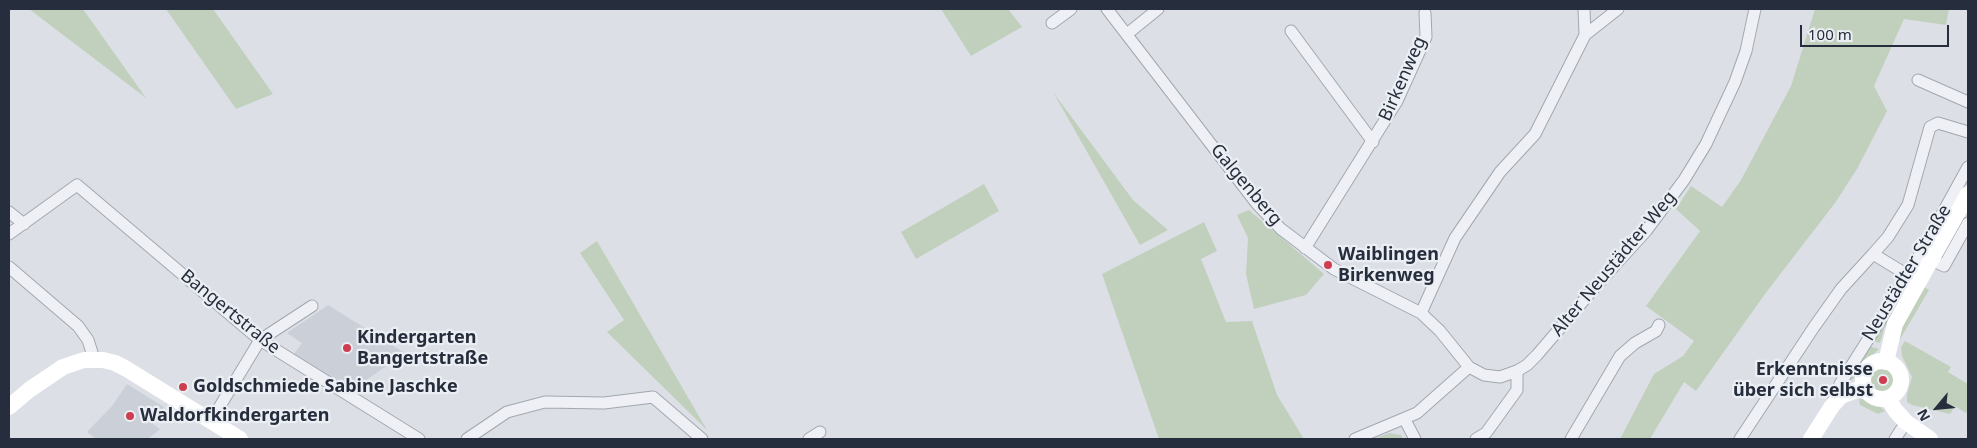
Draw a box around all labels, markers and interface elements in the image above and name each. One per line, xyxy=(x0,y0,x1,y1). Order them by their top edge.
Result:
scale bar xyxy=(1802,15,1951,47)
text: 100 m xyxy=(1808,24,1852,44)
street label: Birkenweg xyxy=(1375,33,1431,125)
street label: Galgenberg xyxy=(1206,140,1286,230)
street label: Alter Neustädter Weg xyxy=(1547,187,1681,341)
street label: Neustädter Straße xyxy=(1858,201,1956,345)
place label: Waiblingen Birkenweg xyxy=(1338,244,1439,286)
marker: Waiblingen Birkenweg xyxy=(1322,259,1334,271)
street label: Bangertstraße xyxy=(176,265,284,359)
place label: Kindergarten Bangertstraße xyxy=(357,327,488,369)
marker: Kindergarten Bangertstraße xyxy=(341,342,353,354)
place label: Erkenntnisse über sich selbst xyxy=(1733,359,1873,402)
marker: Erkenntnisse über sich selbst xyxy=(1877,374,1889,386)
place label: Goldschmiede Sabine Jaschke xyxy=(193,376,458,398)
marker: Goldschmiede Sabine Jaschke xyxy=(177,381,189,393)
north arrow xyxy=(1912,383,1962,433)
place label: Waldorfkindergarten xyxy=(140,405,330,427)
text: N xyxy=(1912,406,1934,425)
marker: Waldorfkindergarten xyxy=(124,410,136,422)

